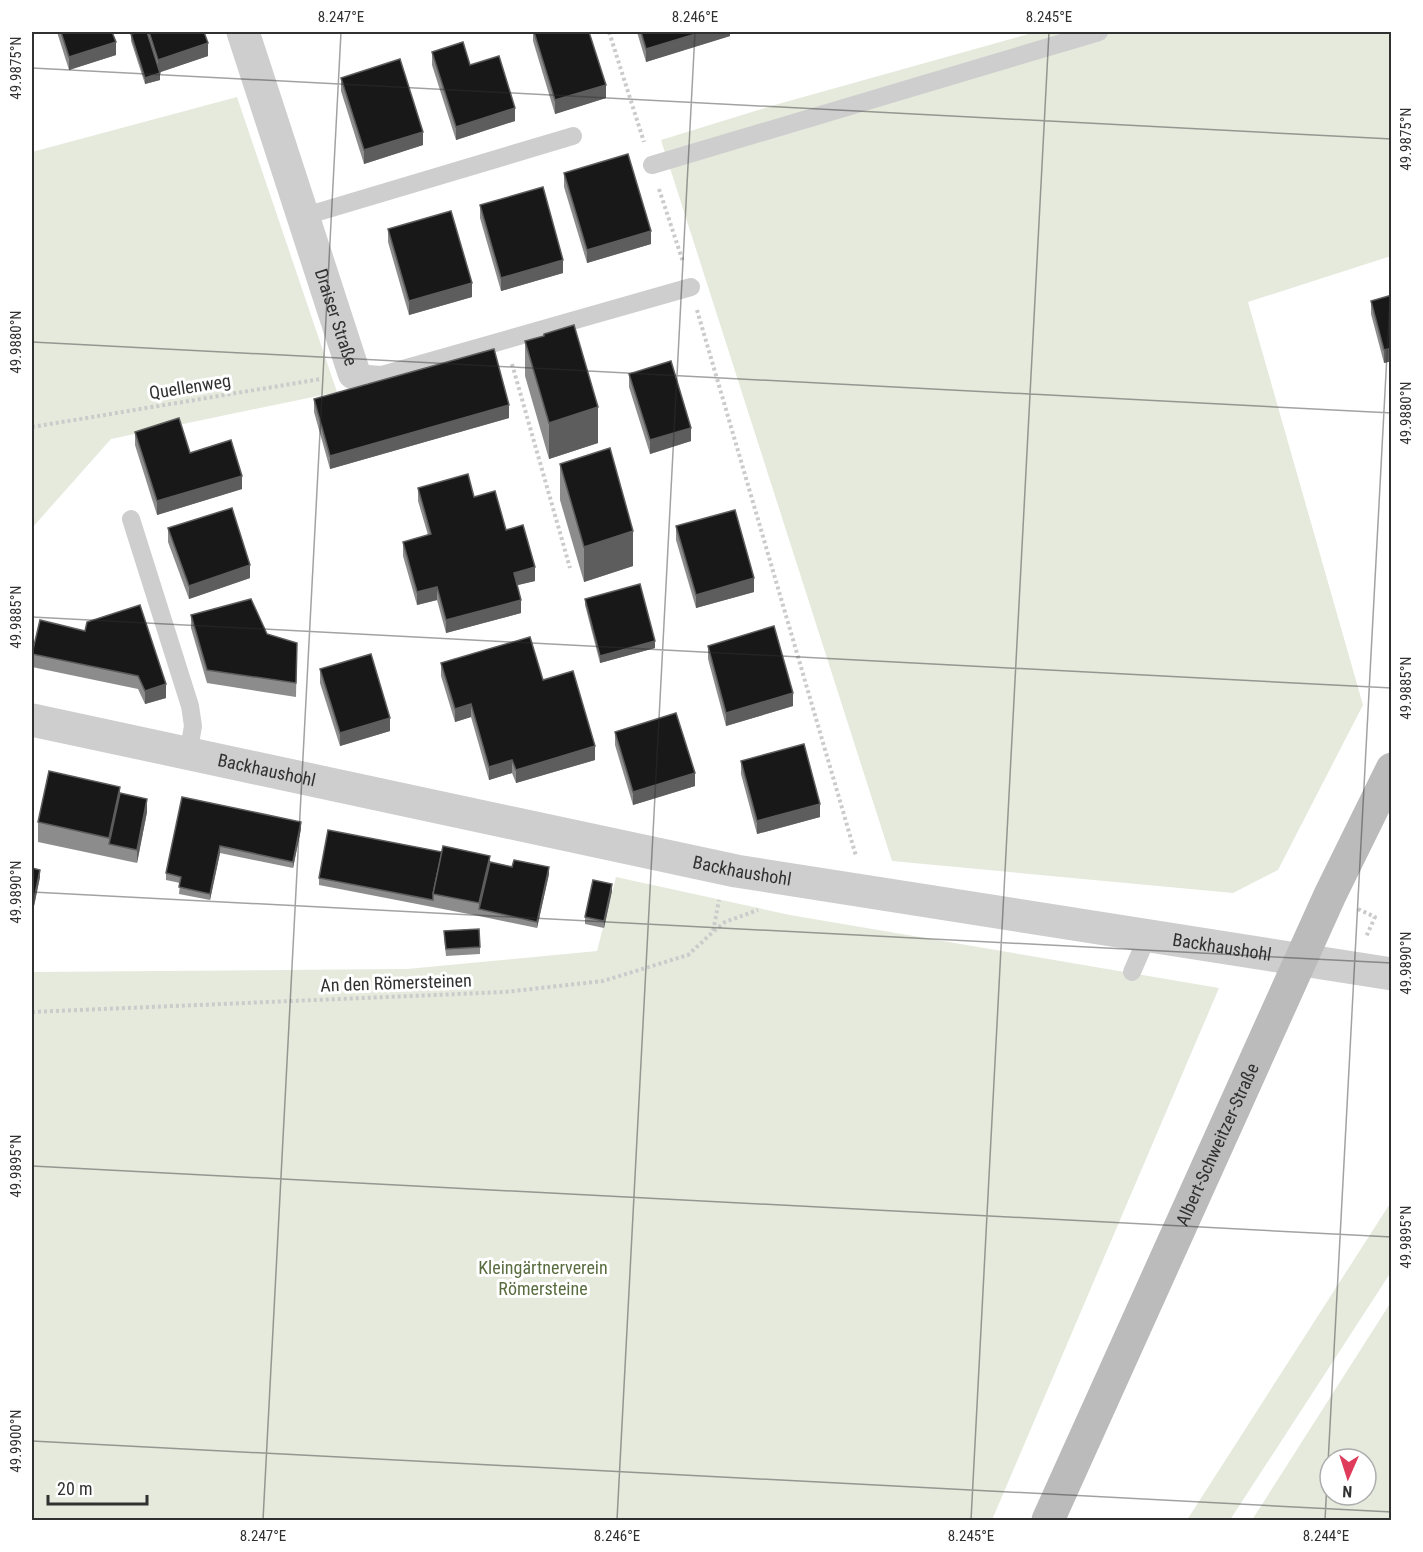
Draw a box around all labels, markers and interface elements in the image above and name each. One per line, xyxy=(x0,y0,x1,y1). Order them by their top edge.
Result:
text: 8.247°E xyxy=(318,8,364,26)
text: 8.246°E xyxy=(672,8,718,26)
text: 8.245°E xyxy=(1026,8,1072,26)
text: 49.9875°N xyxy=(7,36,25,100)
text: 49.9875°N xyxy=(1397,107,1415,171)
street label: Draiser Straße xyxy=(311,266,362,368)
text: 49.9880°N xyxy=(7,310,25,374)
street label: Quellenweg xyxy=(148,370,232,403)
text: 49.9880°N xyxy=(1397,381,1415,445)
text: 49.9885°N xyxy=(7,585,25,649)
text: 49.9885°N xyxy=(1397,656,1415,720)
street label: Backhaushohl xyxy=(216,749,318,791)
street label: Backhaushohl xyxy=(691,851,793,890)
text: 49.9890°N xyxy=(7,860,25,924)
street label: Backhaushohl xyxy=(1171,929,1273,965)
text: 49.9890°N xyxy=(1397,931,1415,995)
street label: An den Römersteinen xyxy=(320,969,472,996)
street label: Albert-Schweitzer-Straße xyxy=(1171,1060,1263,1229)
text: 49.9895°N xyxy=(7,1134,25,1198)
text: 49.9895°N xyxy=(1397,1205,1415,1269)
park label: Kleingärtnerverein Römersteine xyxy=(478,1257,608,1299)
text: 49.9900°N xyxy=(7,1409,25,1473)
north arrow xyxy=(1318,1447,1378,1507)
scale bar xyxy=(48,1468,147,1506)
text: 20 m xyxy=(57,1478,92,1499)
text: N xyxy=(1342,1482,1353,1501)
text: 8.247°E xyxy=(240,1527,286,1545)
text: 8.246°E xyxy=(594,1527,640,1545)
text: 8.245°E xyxy=(948,1527,994,1545)
text: 8.244°E xyxy=(1303,1527,1349,1545)

